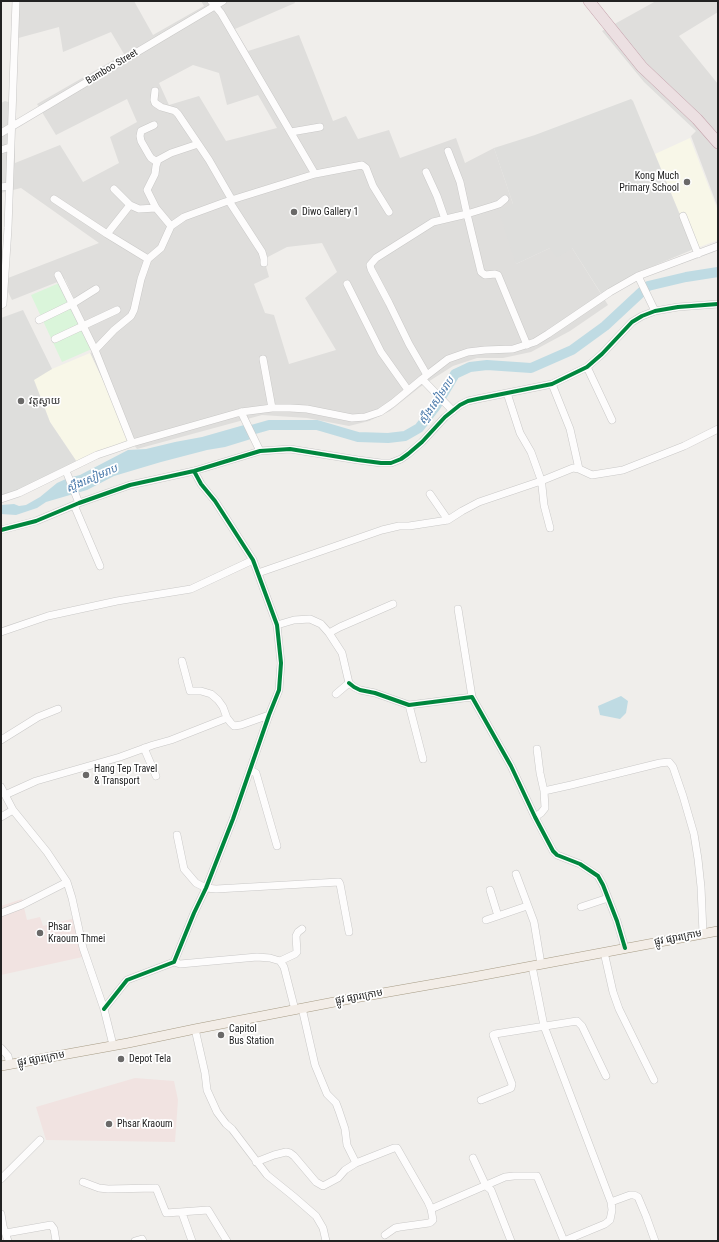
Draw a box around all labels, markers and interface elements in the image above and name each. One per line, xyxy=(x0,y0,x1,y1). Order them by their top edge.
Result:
street label: Bamboo Street xyxy=(84,47,140,87)
place label: Kong Much Primary School xyxy=(619,170,679,194)
marker: Kong Much Primary School xyxy=(682,177,692,187)
place label: Diwo Gallery 1 xyxy=(302,206,358,218)
marker: Diwo Gallery 1 xyxy=(289,207,299,217)
water label: ស្ទឹងសៀមរាប xyxy=(416,375,458,427)
place label: វត្តស្វាយ xyxy=(29,395,60,407)
marker: វត្តស្វាយ xyxy=(16,396,26,406)
water label: ស្ទឹងសៀមរាប xyxy=(64,462,120,496)
place label: Hang Tep Travel & Transport xyxy=(94,763,157,786)
marker: Hang Tep Travel & Transport xyxy=(81,770,91,780)
place label: Phsar Kraoum Thmei xyxy=(48,921,105,944)
marker: Phsar Kraoum Thmei xyxy=(35,928,45,938)
street label: ផ្លូវ ផ្សារក្រោម xyxy=(653,928,703,948)
street label: ផ្លូវ ផ្សារក្រោម xyxy=(334,987,384,1007)
place label: Capitol Bus Station xyxy=(229,1023,274,1046)
marker: Capitol Bus Station xyxy=(216,1030,226,1040)
street label: ផ្លូវ ផ្សារក្រោម xyxy=(16,1049,66,1069)
place label: Depot Tela xyxy=(129,1053,171,1065)
marker: Depot Tela xyxy=(116,1054,126,1064)
place label: Phsar Kraoum xyxy=(117,1118,173,1130)
marker: Phsar Kraoum xyxy=(104,1119,114,1129)

